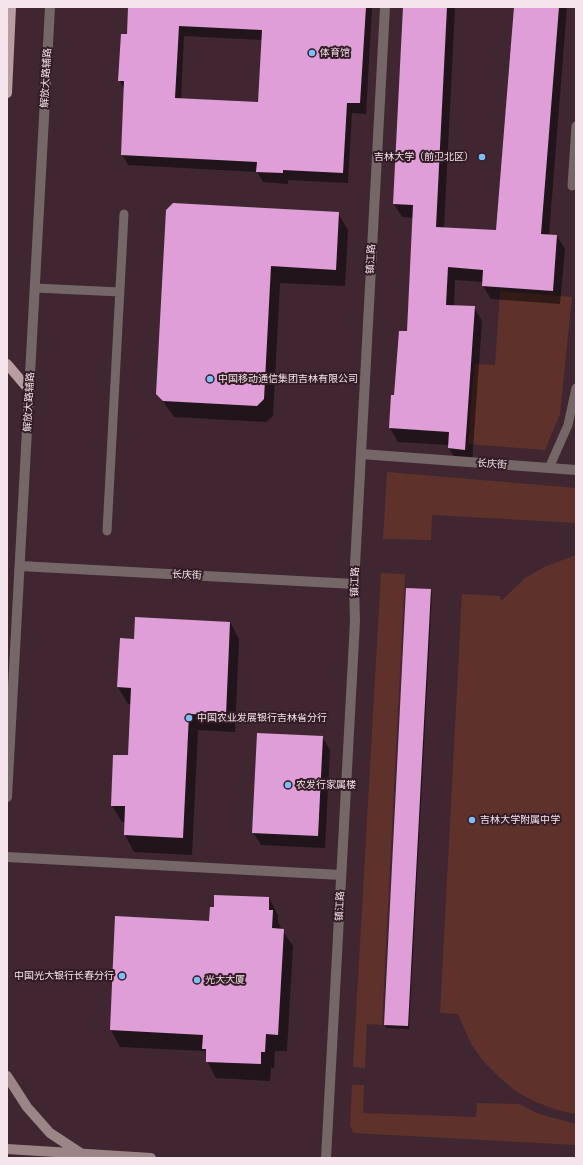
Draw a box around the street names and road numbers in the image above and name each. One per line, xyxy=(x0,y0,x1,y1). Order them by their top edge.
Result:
street label: 解放大路辅路 xyxy=(38,48,54,108)
street label: 镇江路 xyxy=(364,244,378,274)
street label: 解放大路辅路 xyxy=(21,372,37,432)
street label: 长庆街 xyxy=(477,457,507,471)
street label: 镇江路 xyxy=(349,567,361,597)
street label: 长庆街 xyxy=(172,568,202,582)
street label: 镇江路 xyxy=(333,891,347,921)

